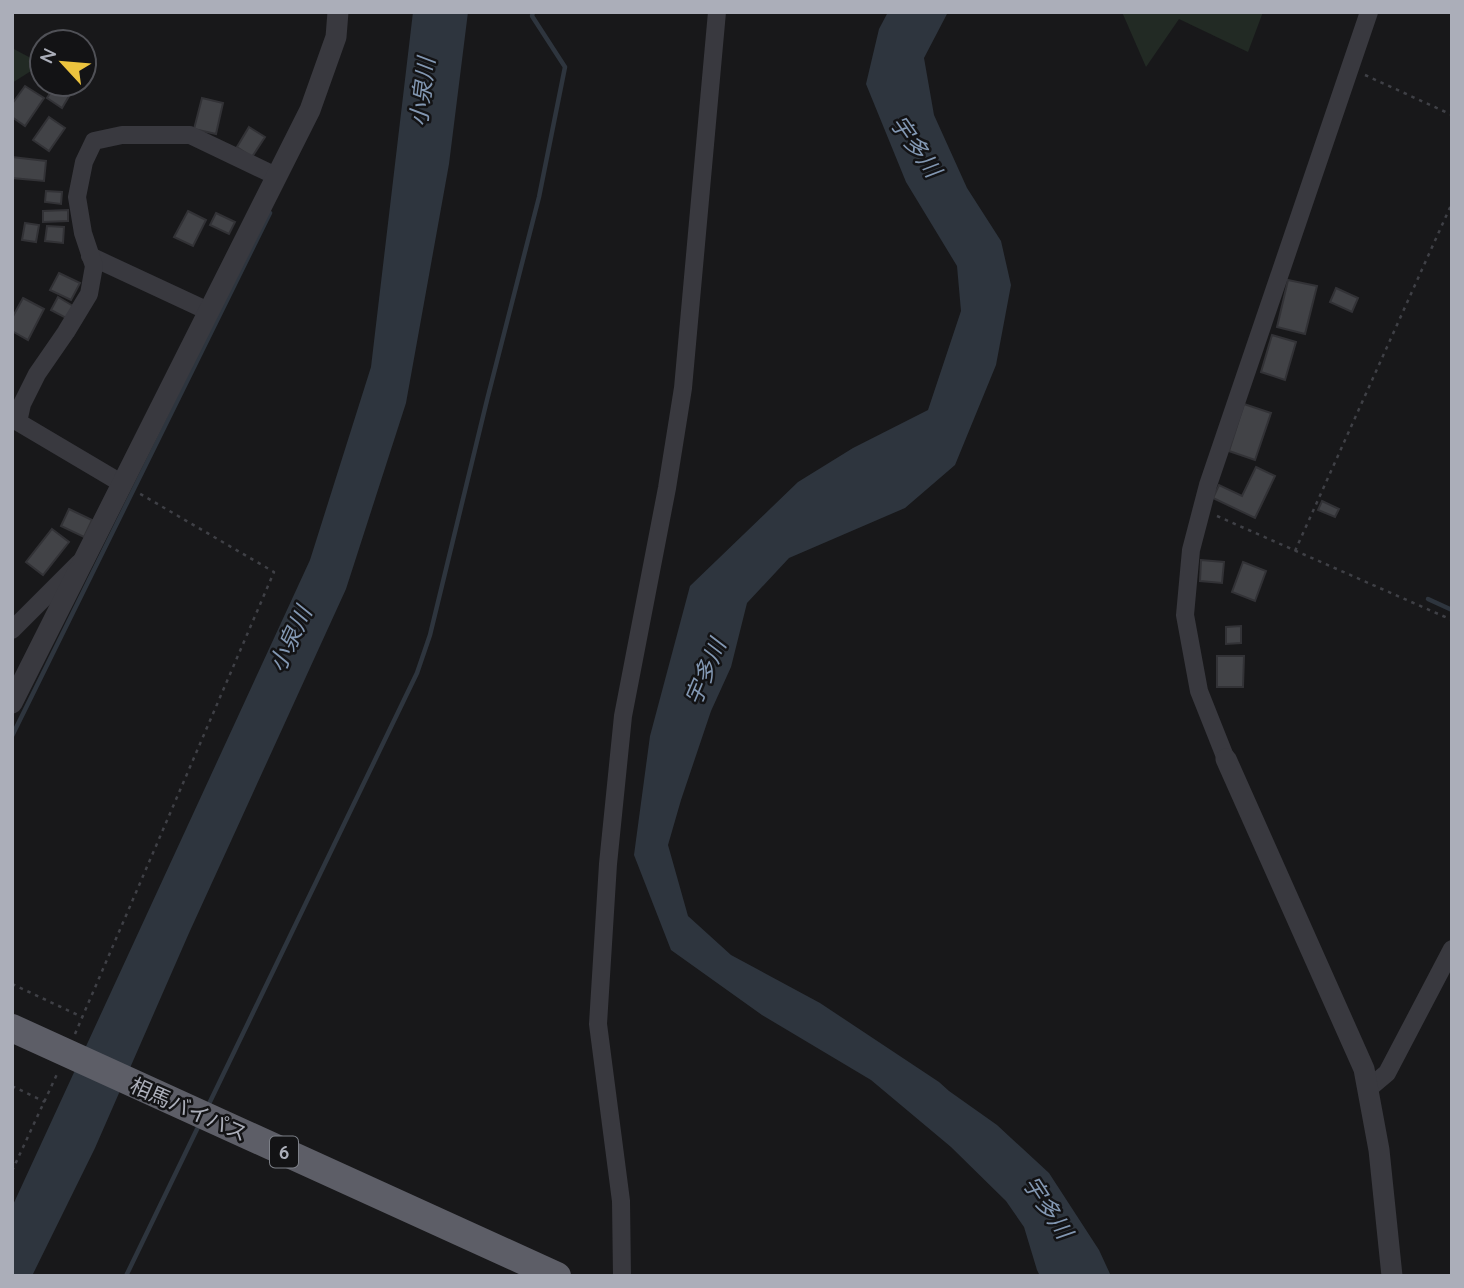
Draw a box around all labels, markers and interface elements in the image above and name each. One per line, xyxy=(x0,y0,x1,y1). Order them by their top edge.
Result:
north arrow xyxy=(28,28,98,98)
text: N xyxy=(34,44,62,67)
water label: 小泉川 xyxy=(403,53,441,128)
water label: 宇多川 xyxy=(884,109,949,185)
water label: 小泉川 xyxy=(262,599,319,676)
water label: 宇多川 xyxy=(678,632,733,709)
street label: 相馬バイパス xyxy=(126,1072,252,1146)
road number: 6 xyxy=(270,1136,298,1168)
water label: 宇多川 xyxy=(1017,1170,1081,1246)

